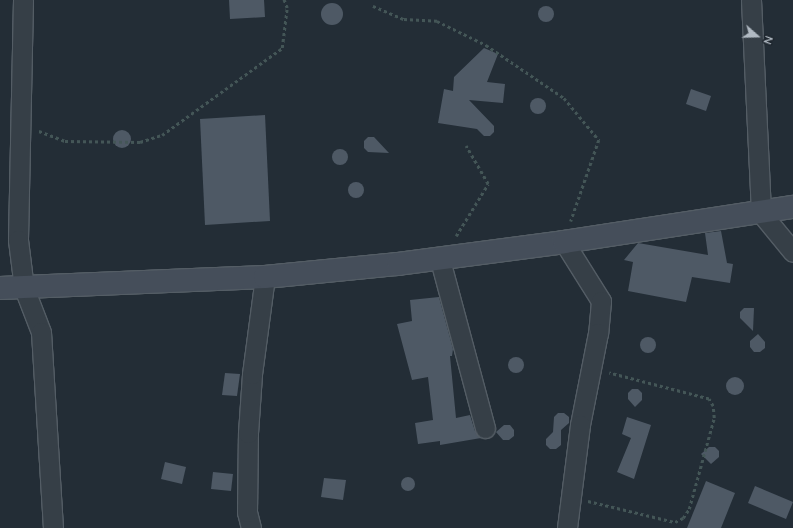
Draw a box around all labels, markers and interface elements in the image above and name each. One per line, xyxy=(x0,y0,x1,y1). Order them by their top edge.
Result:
north arrow xyxy=(737,16,777,56)
text: N xyxy=(760,34,776,46)

